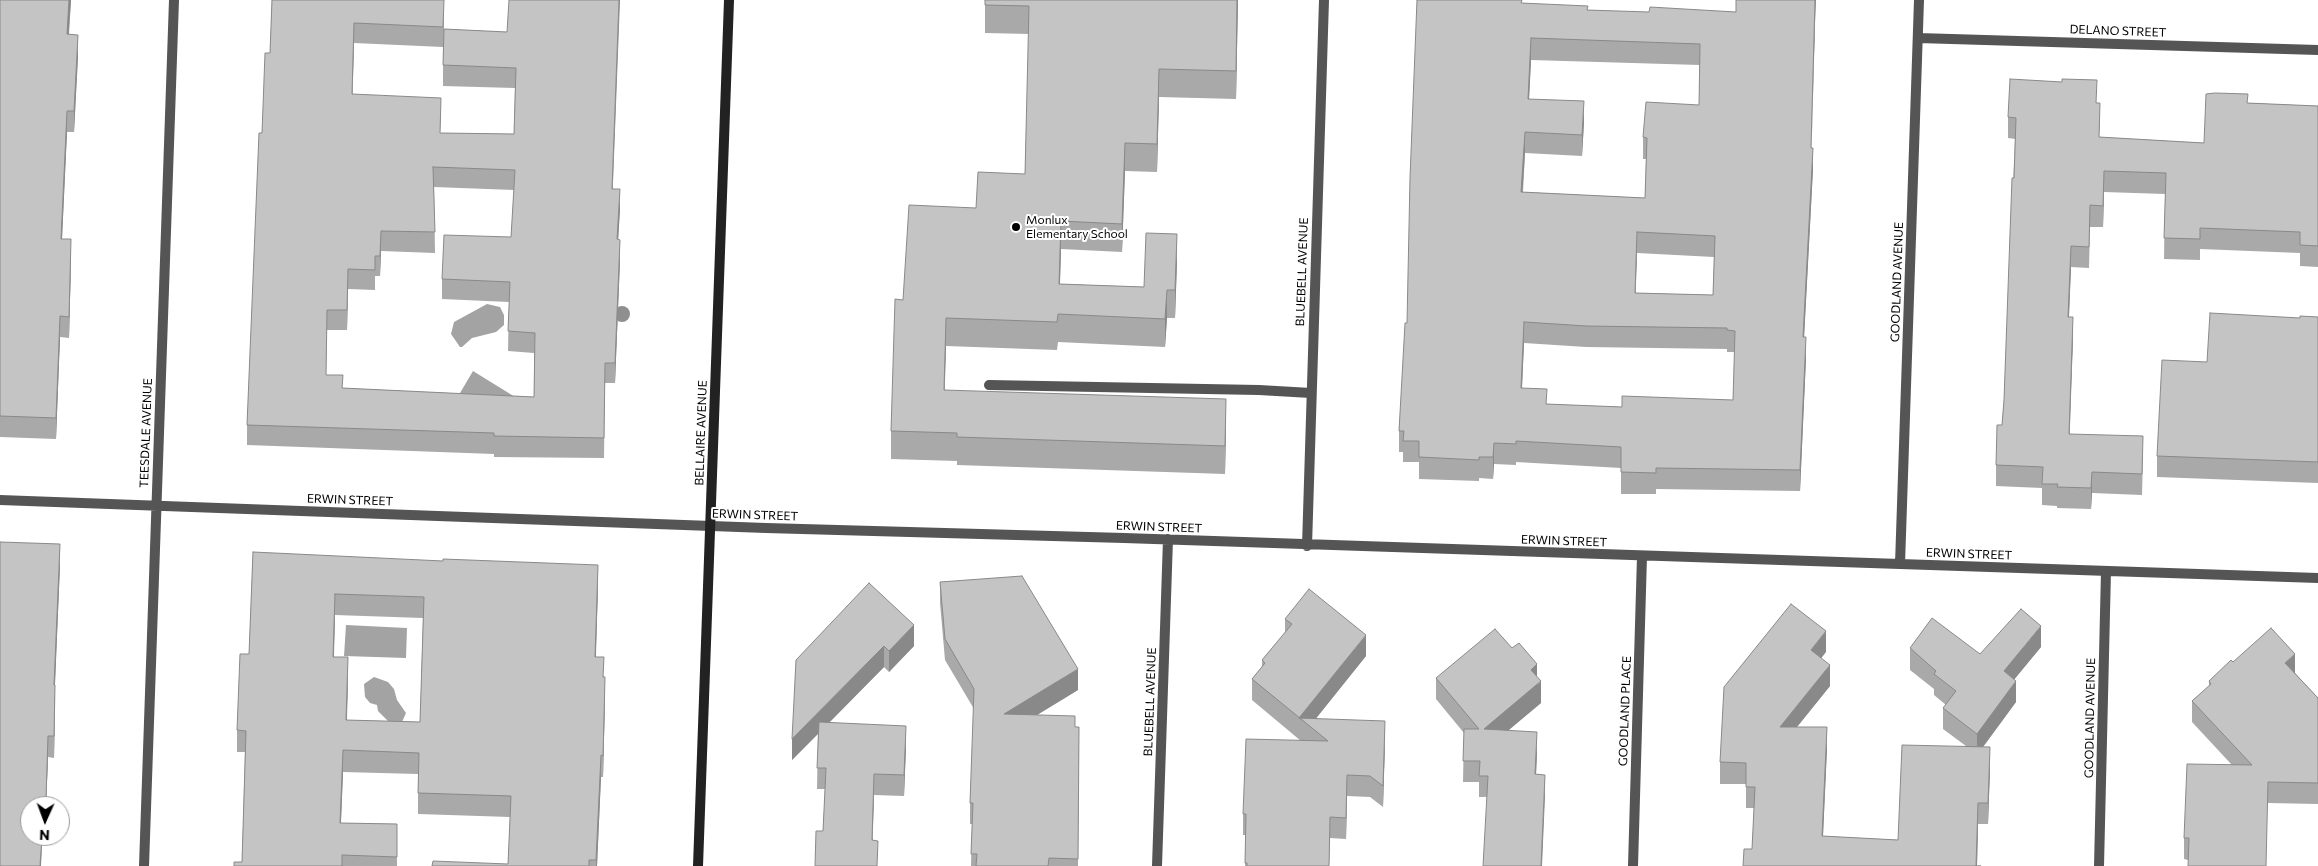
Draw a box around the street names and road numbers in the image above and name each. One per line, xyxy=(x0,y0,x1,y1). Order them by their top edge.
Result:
street label: DELANO STREET xyxy=(2069,22,2167,40)
street label: BLUEBELL AVENUE xyxy=(1293,217,1311,327)
street label: GOODLAND AVENUE xyxy=(1888,222,1906,342)
street label: TEESDALE AVENUE xyxy=(137,378,155,488)
street label: BELLAIRE AVENUE xyxy=(692,380,710,486)
street label: ERWIN STREET xyxy=(307,491,393,509)
street label: ERWIN STREET xyxy=(712,506,798,524)
street label: ERWIN STREET xyxy=(1116,518,1202,536)
street label: ERWIN STREET xyxy=(1521,532,1607,550)
street label: ERWIN STREET xyxy=(1926,545,2012,563)
street label: BLUEBELL AVENUE xyxy=(1141,647,1159,757)
street label: GOODLAND PLACE xyxy=(1616,656,1634,766)
street label: GOODLAND AVENUE xyxy=(2082,658,2098,778)

